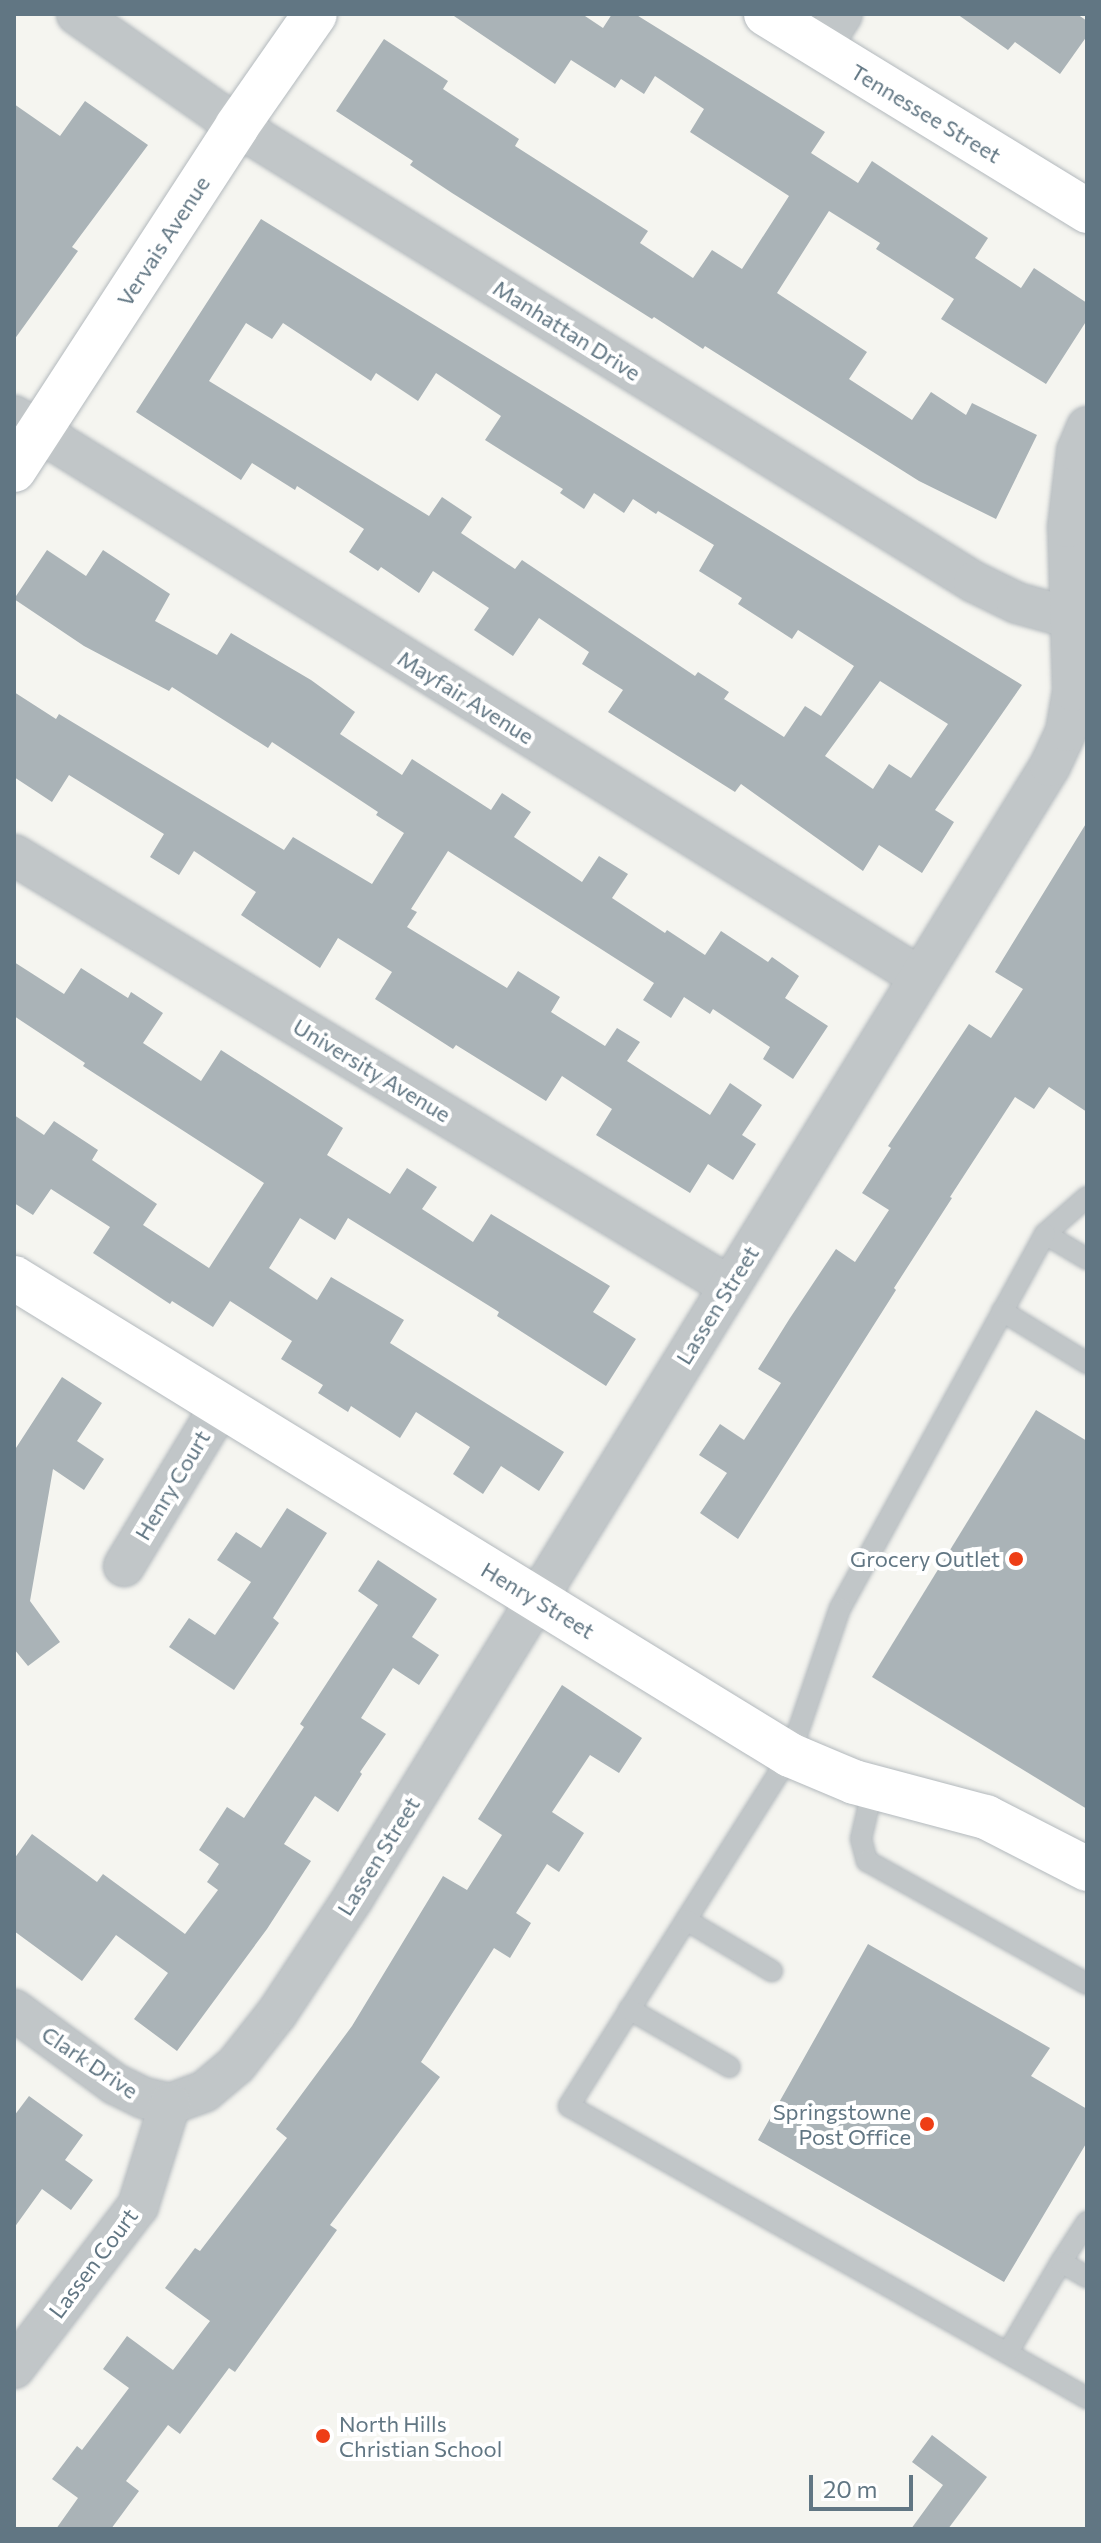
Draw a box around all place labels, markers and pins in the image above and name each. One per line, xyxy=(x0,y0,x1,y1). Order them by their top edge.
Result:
place label: Grocery Outlet xyxy=(850,1546,1000,1572)
marker: Grocery Outlet xyxy=(1007,1550,1025,1568)
place label: Springstowne Post Office xyxy=(773,2098,911,2150)
marker: Springstowne Post Office xyxy=(918,2115,936,2133)
place label: North Hills Christian School xyxy=(339,2410,502,2462)
marker: North Hills Christian School xyxy=(314,2427,332,2445)

